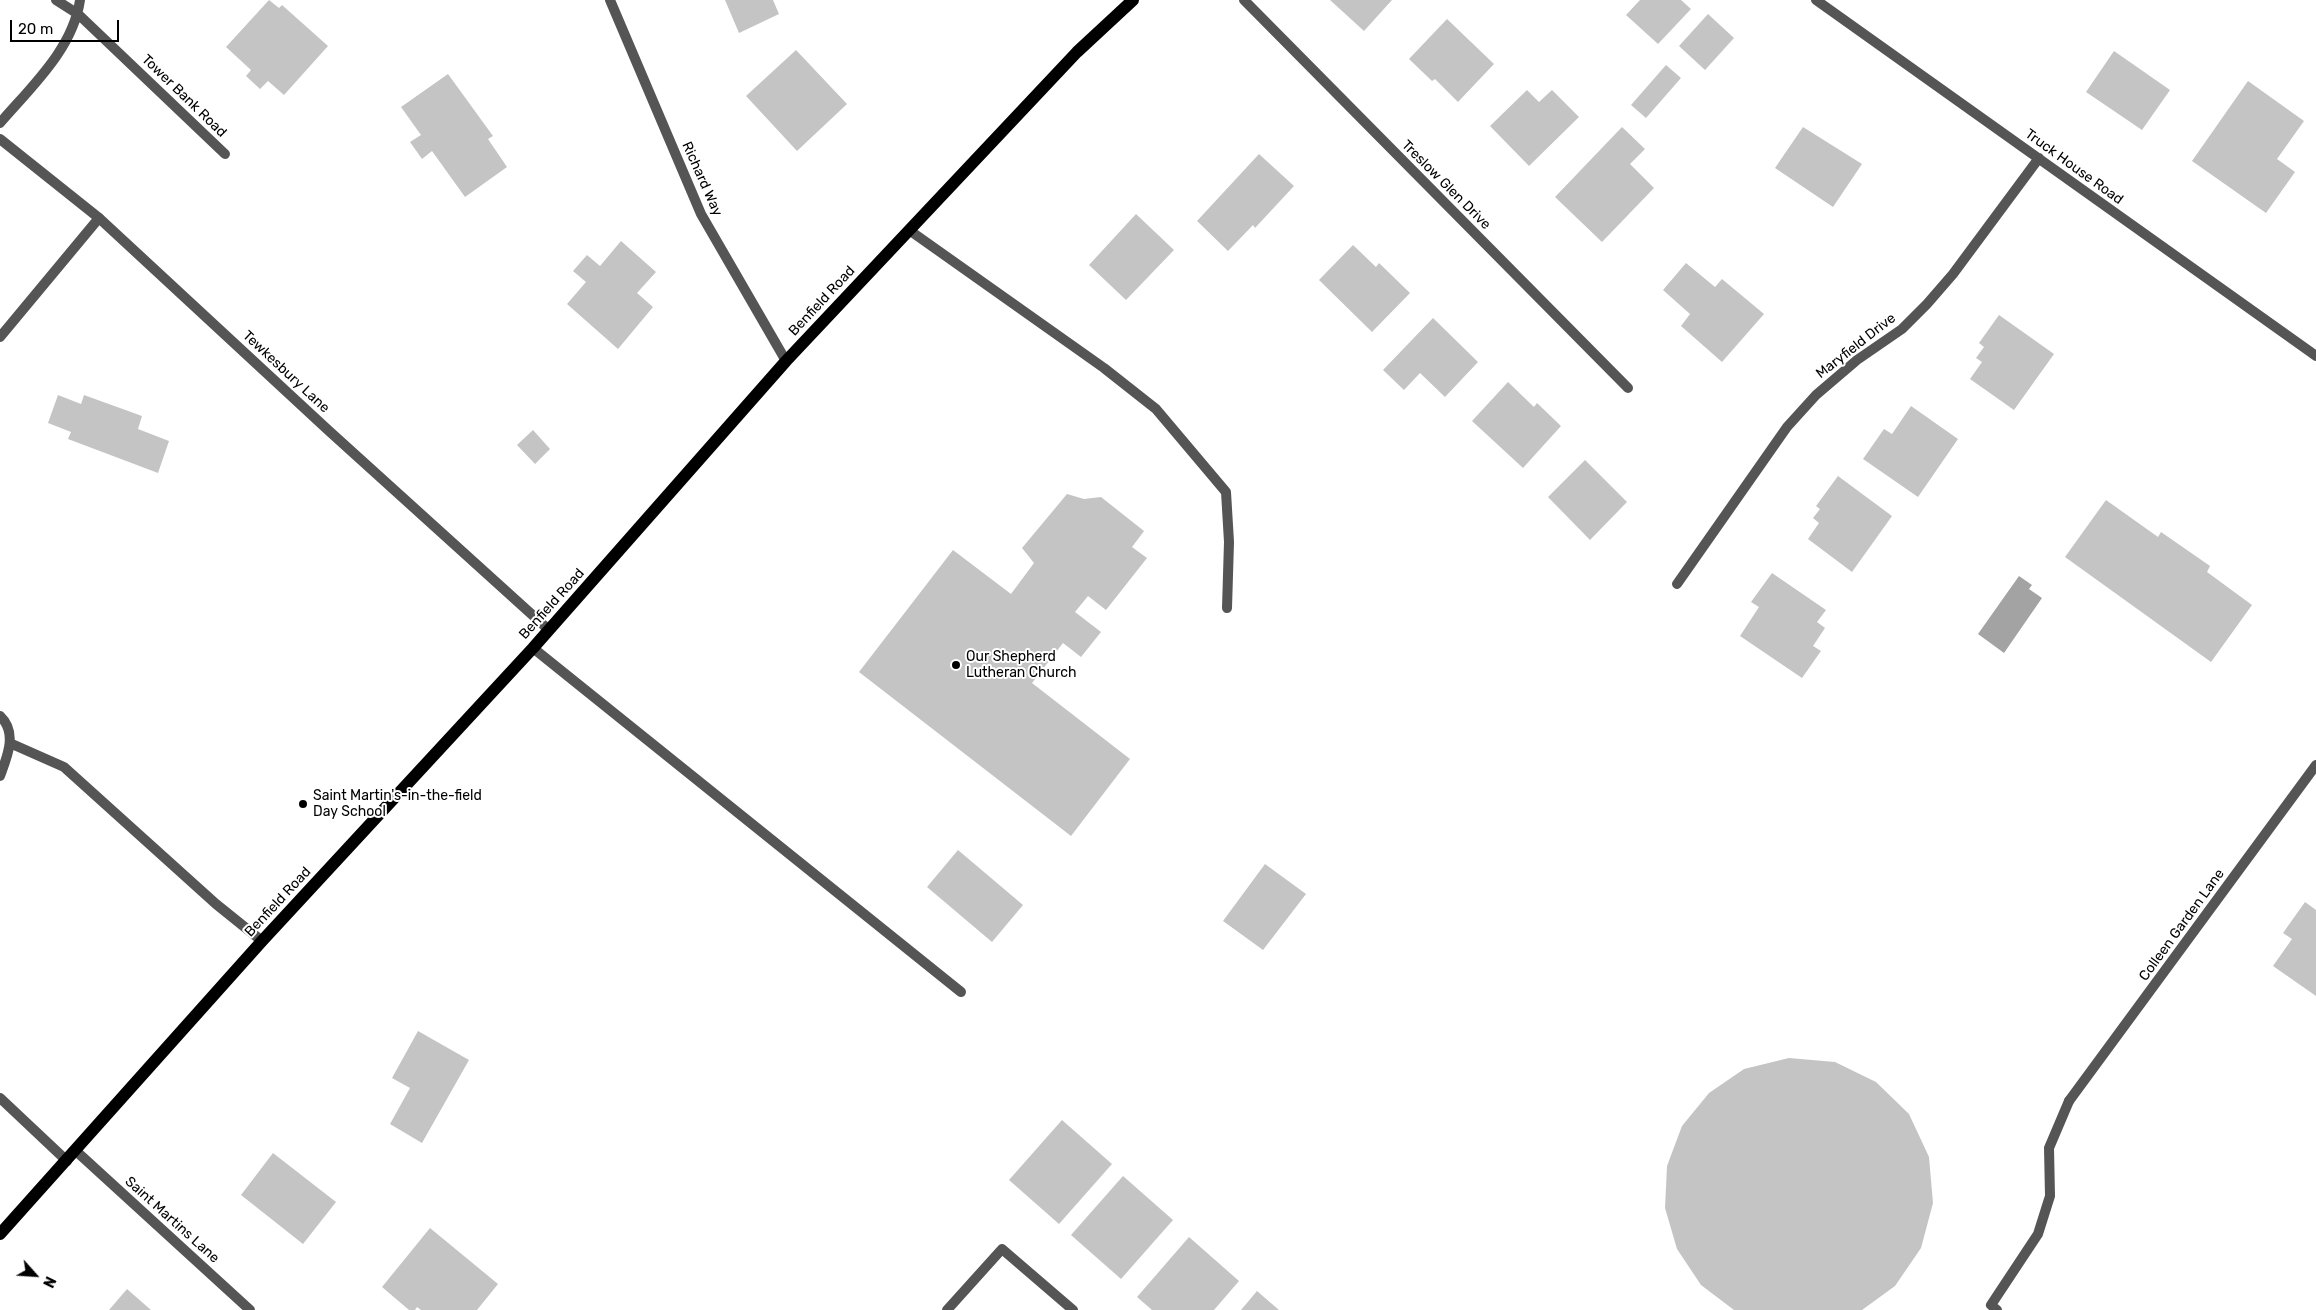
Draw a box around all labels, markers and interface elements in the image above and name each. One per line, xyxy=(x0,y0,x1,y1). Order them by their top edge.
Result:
scale bar xyxy=(12,10,121,42)
text: 20 m xyxy=(18,20,53,38)
street label: Tower Bank Road xyxy=(138,51,230,141)
street label: Truck House Road xyxy=(2022,126,2126,208)
street label: Treslow Glen Drive xyxy=(1398,137,1494,233)
street label: Richard Way xyxy=(678,139,726,219)
street label: Benfield Road xyxy=(785,263,859,339)
street label: Maryfield Drive xyxy=(1813,310,1899,382)
street label: Tewkesbury Lane xyxy=(239,327,333,417)
street label: Benfield Road xyxy=(516,565,588,643)
place label: Our Shepherd Lutheran Church xyxy=(966,649,1076,682)
marker: Our Shepherd Lutheran Church xyxy=(950,659,962,671)
place label: Saint Martin's-in-the-field Day School xyxy=(313,788,482,820)
marker: Saint Martin's-in-the-field Day School xyxy=(297,798,309,810)
street label: Benfield Road xyxy=(241,864,315,940)
street label: Colleen Garden Lane xyxy=(2136,866,2228,984)
street label: Saint Martins Lane xyxy=(121,1173,223,1267)
north arrow xyxy=(10,1250,60,1300)
text: N xyxy=(39,1274,59,1290)

